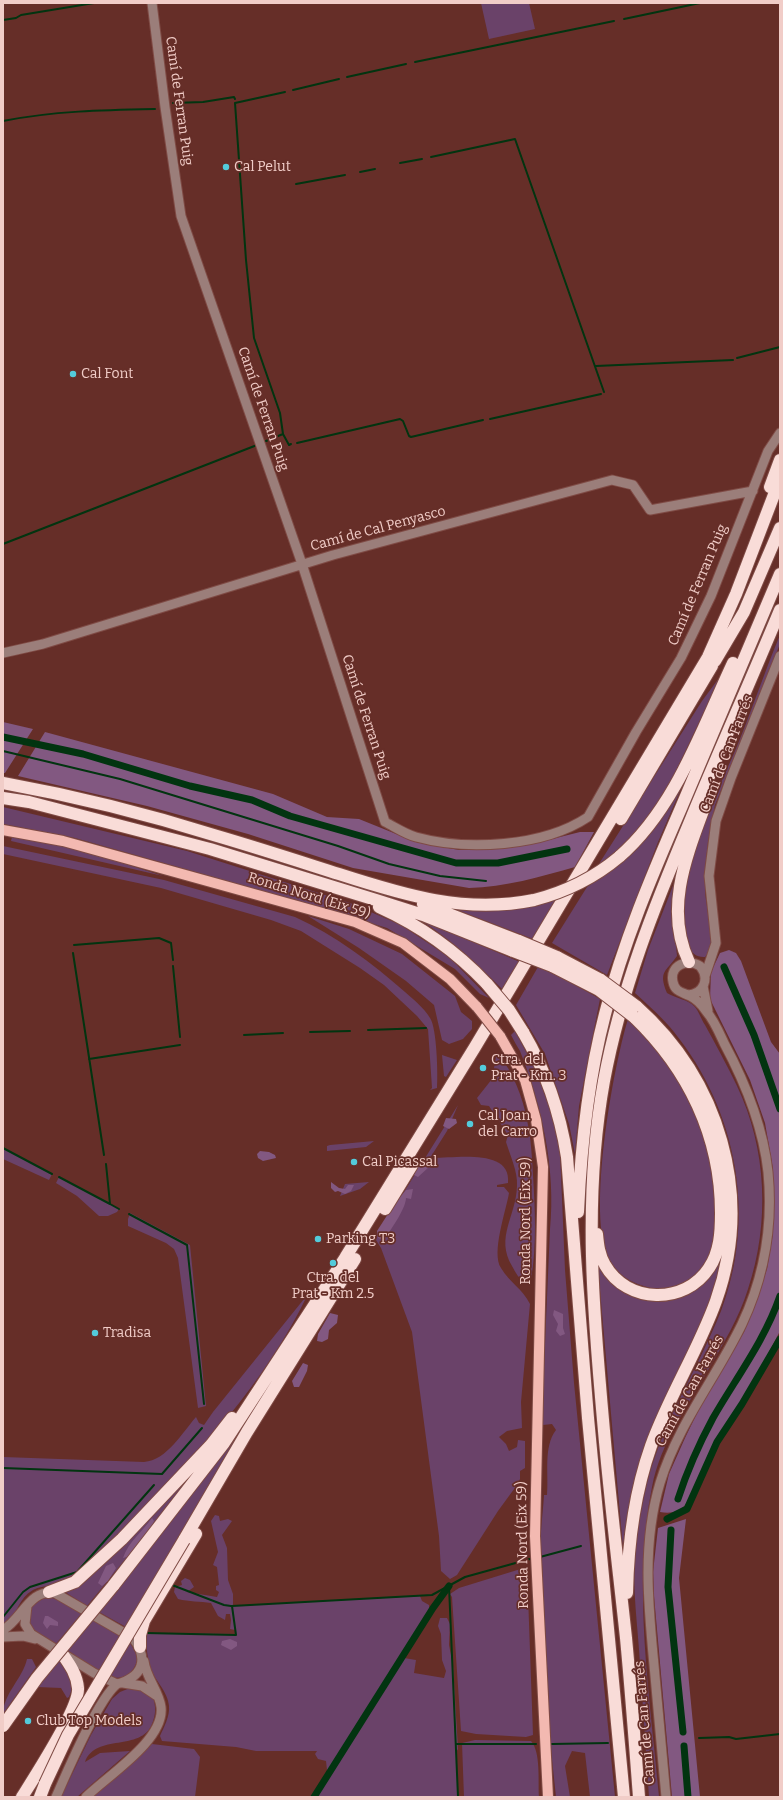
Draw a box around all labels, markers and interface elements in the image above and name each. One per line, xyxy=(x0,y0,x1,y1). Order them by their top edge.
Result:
street label: Camí de Ferran Puig xyxy=(162,35,196,167)
place label: Cal Pelut xyxy=(234,159,291,175)
marker: Cal Pelut xyxy=(221,162,231,172)
street label: Camí de Ferran Puig xyxy=(234,345,292,473)
place label: Cal Font xyxy=(81,366,133,382)
marker: Cal Font xyxy=(68,369,78,379)
street label: Camí de Cal Penyasco xyxy=(309,503,447,555)
street label: Camí de Ferran Puig xyxy=(665,522,731,648)
street label: Camí de Ferran Puig xyxy=(338,652,394,782)
street label: Camí de Can Farrés xyxy=(697,693,757,815)
street label: Ronda Nord (Eix 59) xyxy=(246,869,372,923)
place label: Ctra. del Prat - Km. 3 xyxy=(491,1052,567,1084)
marker: Ctra. del Prat - Km. 3 xyxy=(478,1063,488,1073)
place label: Cal Joan del Carro xyxy=(478,1108,537,1140)
marker: Cal Joan del Carro xyxy=(465,1119,475,1129)
place label: Cal Picassal xyxy=(362,1154,437,1170)
marker: Cal Picassal xyxy=(349,1157,359,1167)
street label: Ronda Nord (Eix 59) xyxy=(518,1157,534,1285)
place label: Parking T3 xyxy=(326,1231,395,1247)
marker: Parking T3 xyxy=(313,1234,323,1244)
marker: Ctra. del Prat - Km 2.5 xyxy=(328,1258,338,1268)
place label: Ctra. del Prat - Km 2.5 xyxy=(292,1270,374,1302)
place label: Tradisa xyxy=(103,1325,151,1341)
marker: Tradisa xyxy=(90,1328,100,1338)
street label: Camí de Can Farrés xyxy=(652,1332,728,1450)
street label: Ronda Nord (Eix 59) xyxy=(513,1481,533,1609)
street label: Camí de Can Farrés xyxy=(631,1660,659,1786)
place label: Club Top Models xyxy=(36,1713,142,1729)
marker: Club Top Models xyxy=(23,1716,33,1726)

